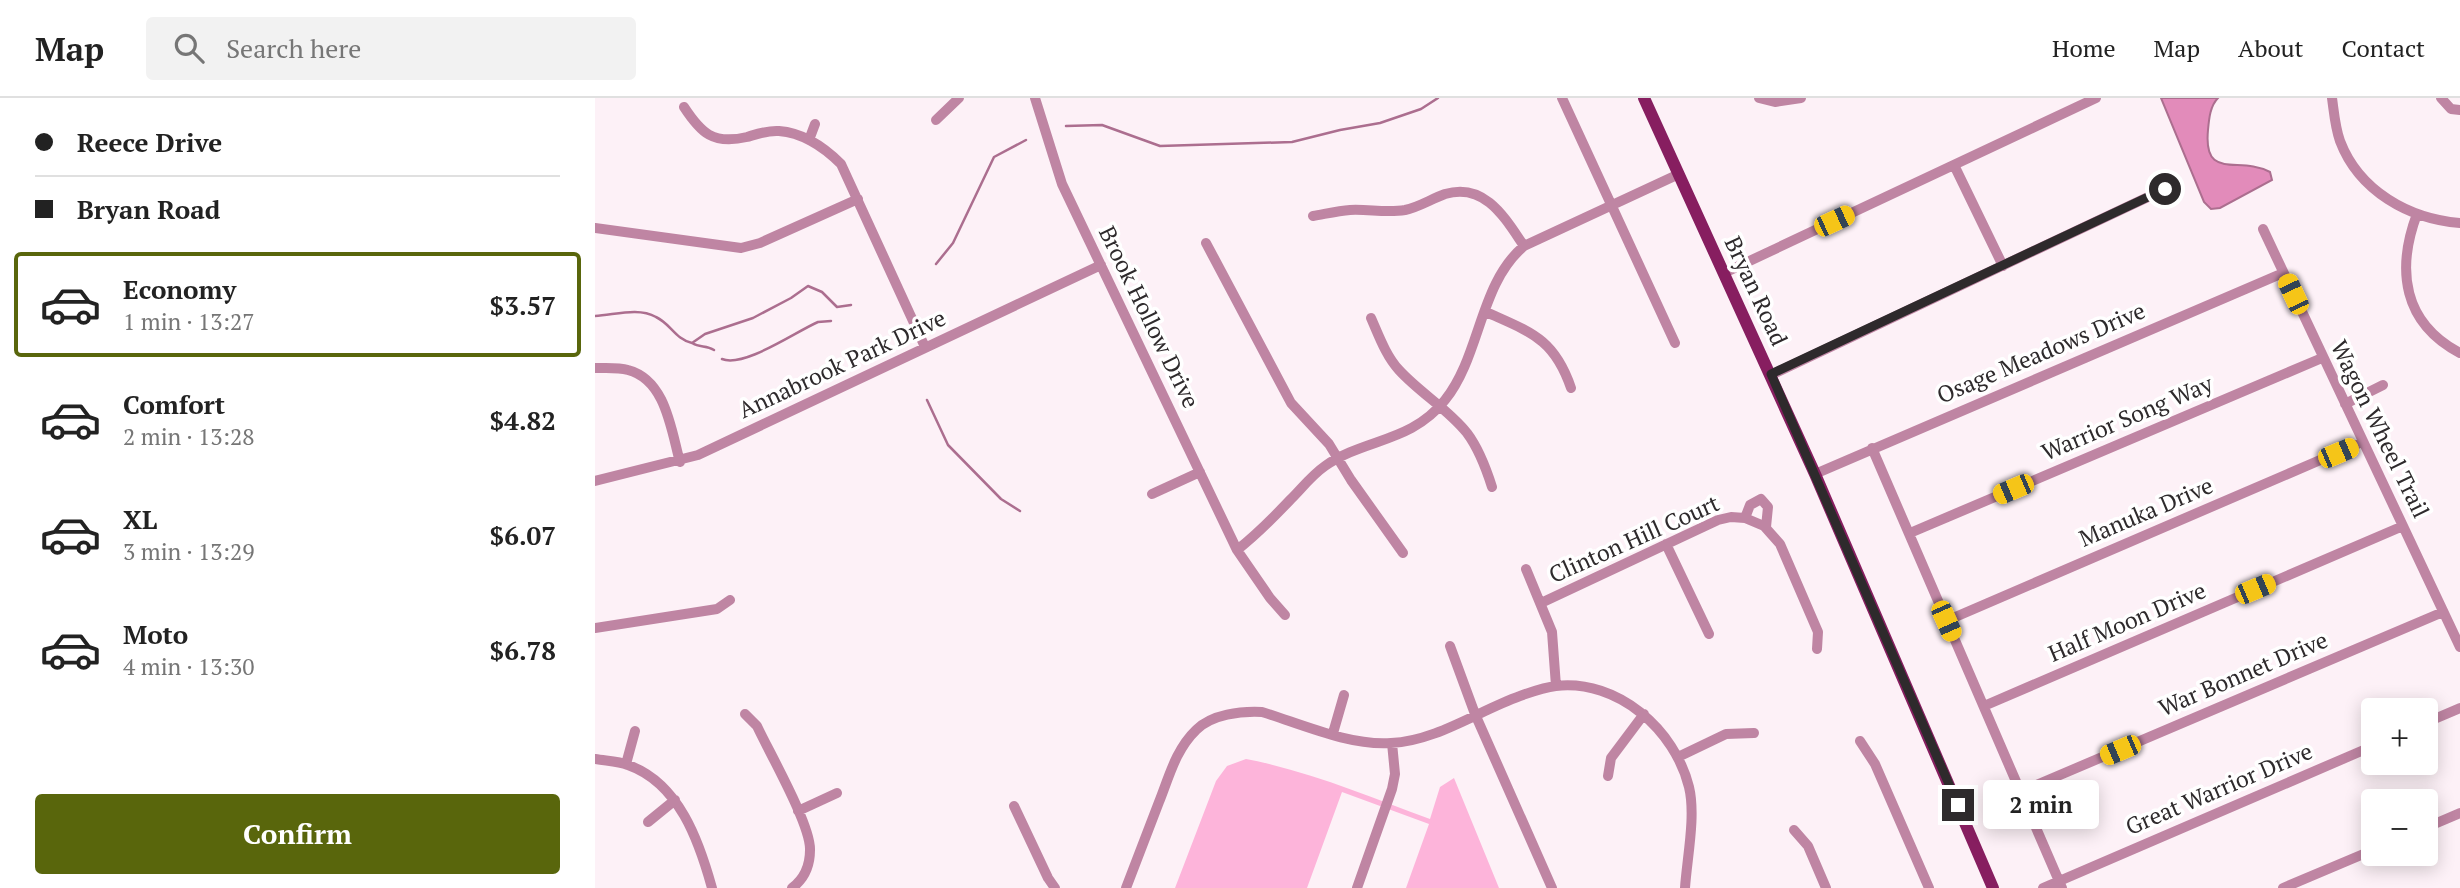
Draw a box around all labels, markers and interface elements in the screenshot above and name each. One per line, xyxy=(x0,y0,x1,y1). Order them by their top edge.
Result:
search box xyxy=(146,17,636,80)
text: Map xyxy=(35,27,104,70)
icon: search xyxy=(170,29,208,67)
text: Search here xyxy=(226,31,361,65)
text: Home xyxy=(2052,32,2116,64)
text: Map xyxy=(2154,32,2200,64)
text: About xyxy=(2238,32,2304,64)
text: Contact xyxy=(2342,32,2425,64)
text: Reece Drive xyxy=(77,125,222,159)
route start xyxy=(2149,173,2181,205)
text: Bryan Road xyxy=(77,192,220,226)
car xyxy=(1811,203,1858,239)
street label: Brook Hollow Drive xyxy=(1092,221,1207,413)
street label: Bryan Road xyxy=(1718,231,1795,351)
car xyxy=(2275,271,2312,317)
text: Economy xyxy=(123,272,236,306)
icon: car xyxy=(39,273,102,336)
text: $3.57 xyxy=(490,288,556,322)
street label: Osage Meadows Drive xyxy=(1932,295,2150,410)
street label: Annabrook Park Drive xyxy=(733,302,950,425)
text: 1 min · 13:27 xyxy=(123,306,255,337)
street label: Wagon Wheel Trail xyxy=(2324,335,2437,523)
street label: Warrior Song Way xyxy=(2037,367,2217,468)
text: Comfort xyxy=(123,387,225,421)
icon: car xyxy=(39,388,102,451)
text: $4.82 xyxy=(490,403,556,437)
text: 2 min · 13:28 xyxy=(123,421,255,452)
car xyxy=(2315,435,2362,471)
street label: Manuka Drive xyxy=(2074,469,2217,554)
car xyxy=(1990,471,2037,507)
street label: Clinton Hill Court xyxy=(1544,487,1724,590)
text: XL xyxy=(123,502,157,536)
icon: car xyxy=(39,503,102,566)
text: $6.07 xyxy=(490,518,556,552)
text: 3 min · 13:29 xyxy=(123,536,255,567)
car xyxy=(2232,571,2279,607)
street label: Half Moon Drive xyxy=(2043,574,2210,669)
car xyxy=(1928,598,1965,644)
text: Moto xyxy=(123,617,188,651)
icon: car xyxy=(39,618,102,681)
street label: War Bonnet Drive xyxy=(2154,624,2332,723)
text: $6.78 xyxy=(490,633,556,667)
text: 4 min · 13:30 xyxy=(123,651,255,682)
map controls xyxy=(2361,698,2438,866)
button: + xyxy=(2361,698,2438,775)
car xyxy=(2097,732,2144,768)
street label: Great Warrior Drive xyxy=(2121,735,2317,842)
callout: 2 min xyxy=(1983,780,2098,830)
route end xyxy=(1942,789,1974,821)
text: 2 min xyxy=(2010,789,2072,820)
button: − xyxy=(2361,789,2438,866)
button: Confirm xyxy=(35,794,560,874)

